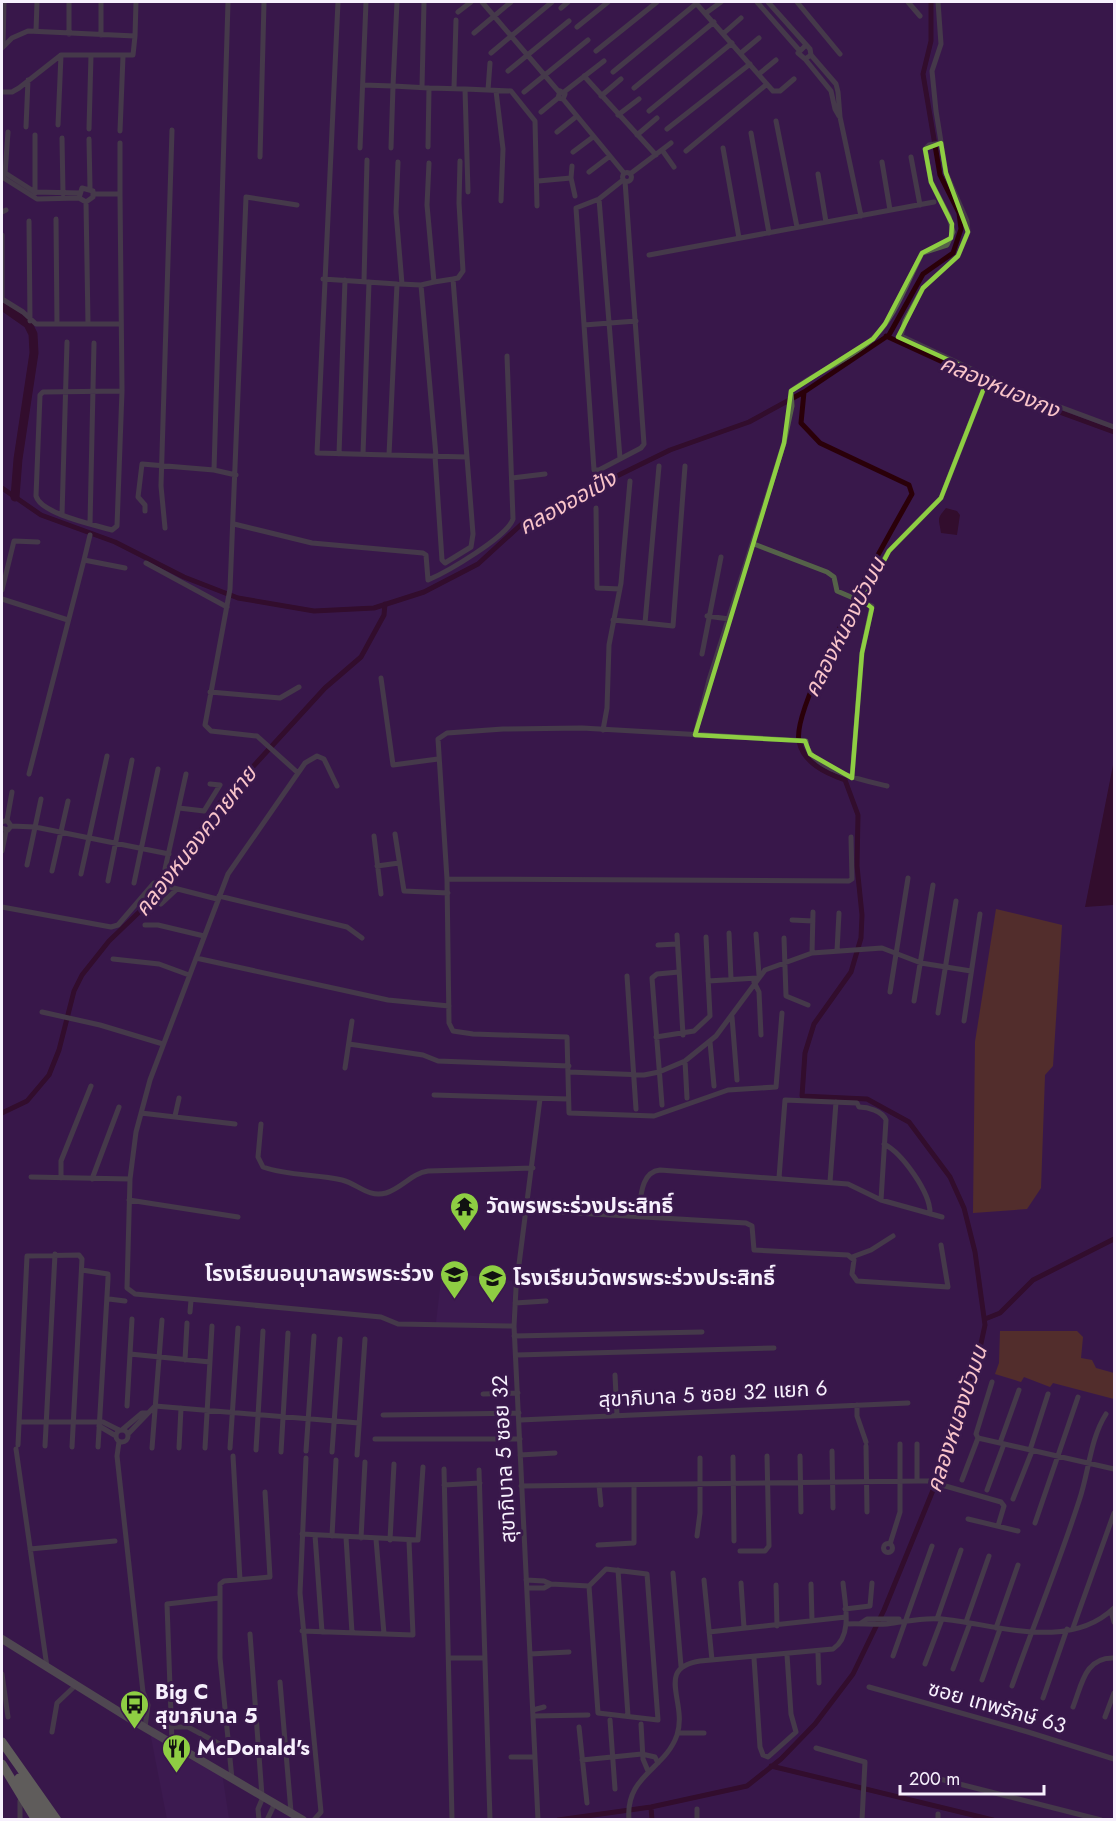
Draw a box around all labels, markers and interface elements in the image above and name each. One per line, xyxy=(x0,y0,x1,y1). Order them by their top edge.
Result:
water label: คลองหนองกง xyxy=(936,347,1066,426)
water label: คลองออเป้ง xyxy=(512,461,623,542)
water label: คลองหนองบัวมน xyxy=(795,550,894,702)
water label: คลองหนองควายหาย xyxy=(126,758,265,923)
temple icon: วัดพรพระร่วงประสิทธิ์ xyxy=(449,1190,481,1232)
place label: วัดพรพระร่วงประสิทธิ์ xyxy=(486,1191,675,1221)
school or university icon: โรงเรียนอนุบาลพรพระร่วง xyxy=(439,1258,471,1300)
place label: โรงเรียนอนุบาลพรพระร่วง xyxy=(205,1259,434,1289)
school or university icon: โรงเรียนวัดพรพระร่วงประสิทธิ์ xyxy=(476,1262,508,1304)
place label: โรงเรียนวัดพรพระร่วงประสิทธิ์ xyxy=(513,1263,776,1293)
water label: คลองหนองบัวมน xyxy=(917,1340,995,1496)
street label: สุขาภิบาล 5 ซอย 32 แยก 6 xyxy=(598,1373,828,1415)
street label: สุขาภิบาล 5 ซอย 32 xyxy=(485,1374,523,1544)
street label: ซอย เทพรักษ์ 63 xyxy=(925,1673,1069,1741)
place label: Big C สุขาภิบาล 5 xyxy=(155,1677,257,1731)
bus stop icon: Big C สุขาภิบาล 5 xyxy=(118,1688,150,1730)
restaurant icon: McDonald's xyxy=(160,1732,192,1774)
place label: McDonald's xyxy=(197,1733,310,1763)
scale bar xyxy=(900,1758,1044,1796)
text: 200 m xyxy=(909,1766,960,1792)

